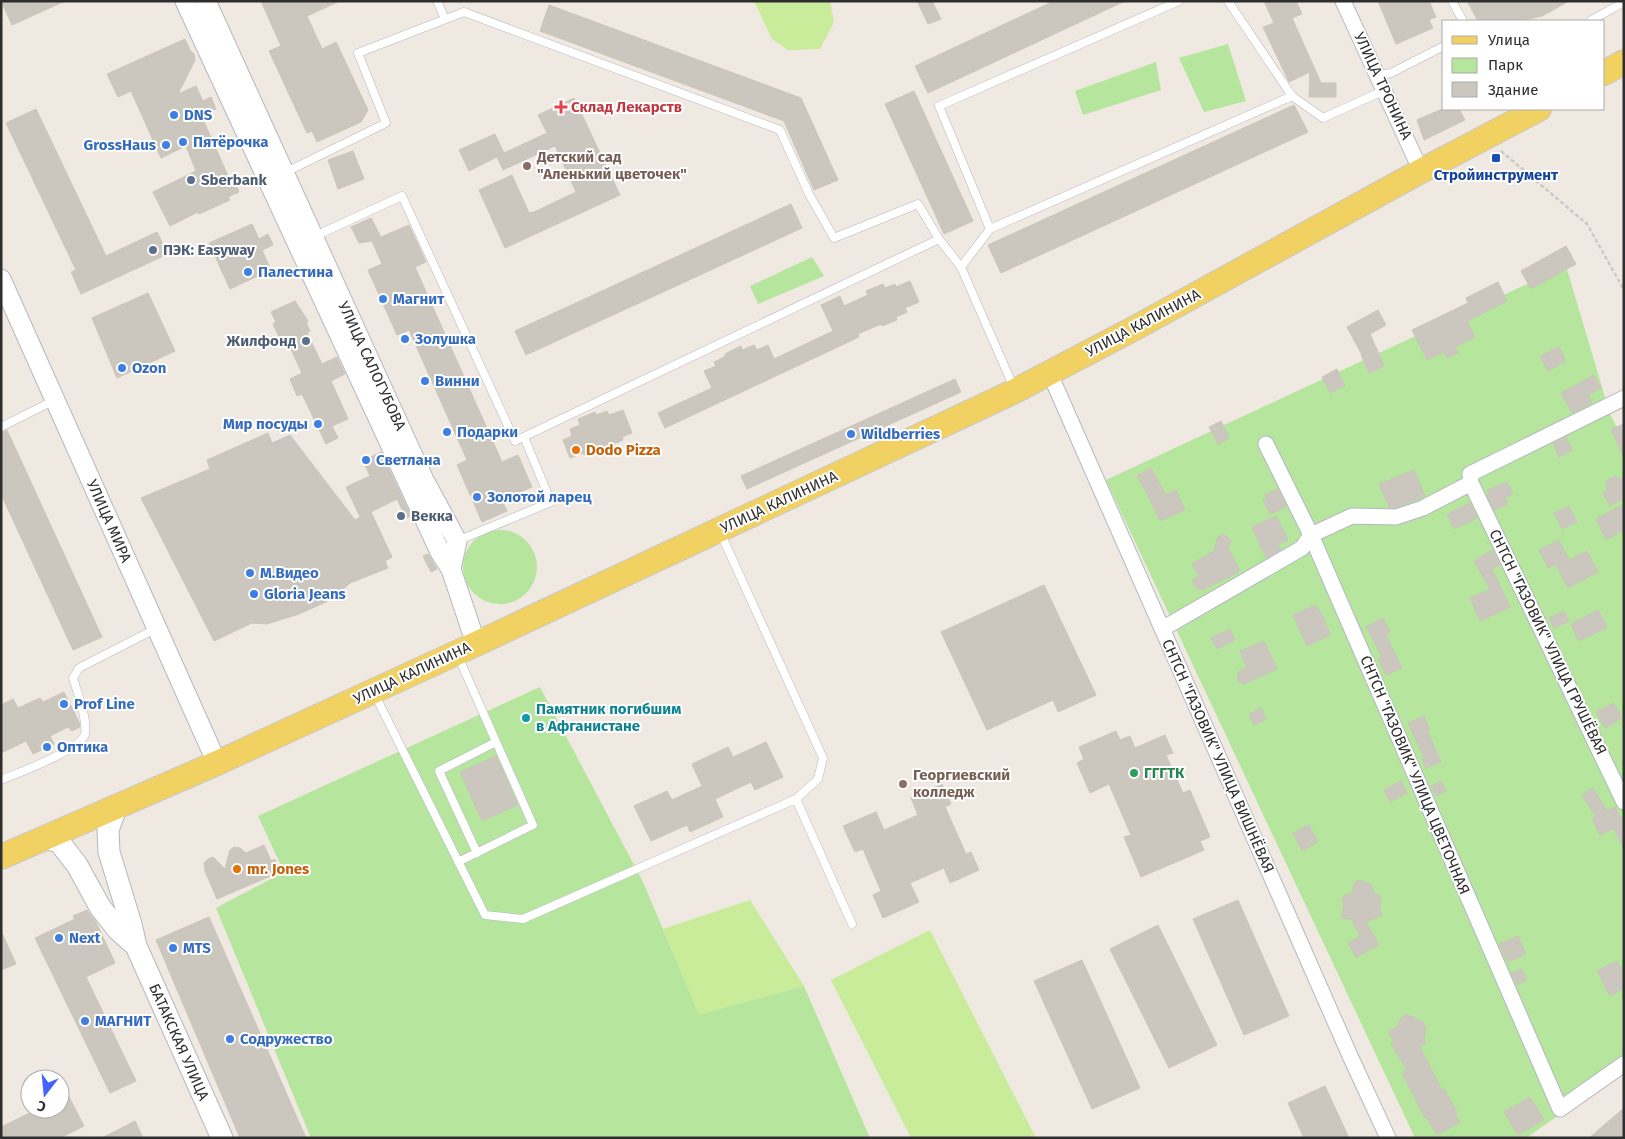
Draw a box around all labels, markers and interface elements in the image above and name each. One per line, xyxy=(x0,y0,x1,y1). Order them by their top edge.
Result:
legend xyxy=(1442,20,1605,110)
street label: УЛИЦА ТРОНИНА xyxy=(1350,29,1416,143)
text: Улица xyxy=(1488,31,1530,49)
text: Парк xyxy=(1488,56,1523,74)
text: Здание xyxy=(1488,81,1538,99)
place label: Склад Лекарств xyxy=(571,98,682,116)
marker: Склад Лекарств xyxy=(555,101,567,113)
place label: DNS xyxy=(184,106,213,124)
marker: DNS xyxy=(168,109,180,121)
place label: Пятёрочка xyxy=(193,133,269,151)
place label: GrossHaus xyxy=(84,136,156,154)
marker: Пятёрочка xyxy=(177,136,189,148)
marker: GrossHaus xyxy=(160,139,172,151)
place label: Детский сад "Аленький цветочек" xyxy=(536,148,687,183)
marker: Стройинструмент xyxy=(1490,152,1502,164)
marker: Детский сад "Аленький цветочек" xyxy=(521,160,533,172)
place label: Стройинструмент xyxy=(1434,166,1559,184)
place label: Sberbank xyxy=(201,171,268,189)
marker: Sberbank xyxy=(185,174,197,186)
place label: ПЭК: Easyway xyxy=(163,241,255,259)
marker: ПЭК: Easyway xyxy=(147,244,159,256)
place label: Палестина xyxy=(258,263,333,281)
marker: Палестина xyxy=(242,266,254,278)
street label: УЛИЦА КАЛИНИНА xyxy=(1083,285,1204,361)
place label: Магнит xyxy=(393,290,445,308)
marker: Магнит xyxy=(377,293,389,305)
street label: УЛИЦА САЛОГУБОВА xyxy=(334,299,410,434)
place label: Золушка xyxy=(414,330,476,348)
place label: Жилфонд xyxy=(226,332,297,350)
marker: Золушка xyxy=(399,333,411,345)
marker: Жилфонд xyxy=(300,335,312,347)
place label: Ozon xyxy=(132,359,166,377)
marker: Ozon xyxy=(116,362,128,374)
place label: Винни xyxy=(435,372,480,390)
marker: Винни xyxy=(419,375,431,387)
place label: Мир посуды xyxy=(223,415,308,433)
marker: Мир посуды xyxy=(312,418,324,430)
place label: Подарки xyxy=(457,423,518,441)
place label: Wildberries xyxy=(861,425,940,443)
marker: Подарки xyxy=(441,426,453,438)
marker: Wildberries xyxy=(845,428,857,440)
place label: Dodo Pizza xyxy=(586,441,661,459)
marker: Dodo Pizza xyxy=(570,444,582,456)
place label: Светлана xyxy=(376,451,441,469)
marker: Светлана xyxy=(360,454,372,466)
street label: УЛИЦА КАЛИНИНА xyxy=(718,467,841,537)
street label: УЛИЦА МИРА xyxy=(83,477,135,566)
place label: Золотой ларец xyxy=(486,488,592,506)
marker: Золотой ларец xyxy=(471,491,483,503)
place label: Векка xyxy=(411,507,453,525)
marker: Векка xyxy=(395,510,407,522)
street label: СНТСН "ГАЗОВИК" УЛИЦА ГРУШЁВАЯ xyxy=(1485,526,1611,758)
place label: М.Видео xyxy=(260,564,319,582)
marker: М.Видео xyxy=(244,567,256,579)
place label: Gloria Jeans xyxy=(264,585,346,603)
marker: Gloria Jeans xyxy=(248,588,260,600)
street label: СНТСН "ГАЗОВИК" УЛИЦА ВИШНЁВАЯ xyxy=(1158,636,1278,876)
street label: УЛИЦА КАЛИНИНА xyxy=(351,638,474,708)
street label: СНТСН "ГАЗОВИК" УЛИЦА ЦВЕТОЧНАЯ xyxy=(1356,653,1474,897)
place label: Prof Line xyxy=(74,695,135,713)
marker: Prof Line xyxy=(58,698,70,710)
place label: Памятник погибшим в Афганистане xyxy=(536,700,681,735)
marker: Памятник погибшим в Афганистане xyxy=(520,712,532,724)
place label: Оптика xyxy=(57,738,108,756)
marker: Оптика xyxy=(41,741,53,753)
place label: ГГГТК xyxy=(1144,764,1185,782)
place label: Георгиевский колледж xyxy=(913,766,1010,801)
marker: ГГГТК xyxy=(1128,767,1140,779)
marker: Георгиевский колледж xyxy=(897,778,909,790)
place label: mr. Jones xyxy=(247,860,309,878)
marker: mr. Jones xyxy=(231,863,243,875)
place label: Next xyxy=(69,929,101,947)
marker: Next xyxy=(53,932,65,944)
place label: MTS xyxy=(183,939,211,957)
marker: MTS xyxy=(167,942,179,954)
street label: БАТАКСКАЯ УЛИЦА xyxy=(145,981,213,1104)
place label: МАГНИТ xyxy=(95,1012,152,1030)
marker: МАГНИТ xyxy=(79,1015,91,1027)
place label: Содружество xyxy=(240,1030,333,1048)
marker: Содружество xyxy=(224,1033,236,1045)
north arrow xyxy=(20,1069,70,1119)
text: С xyxy=(35,1097,48,1115)

